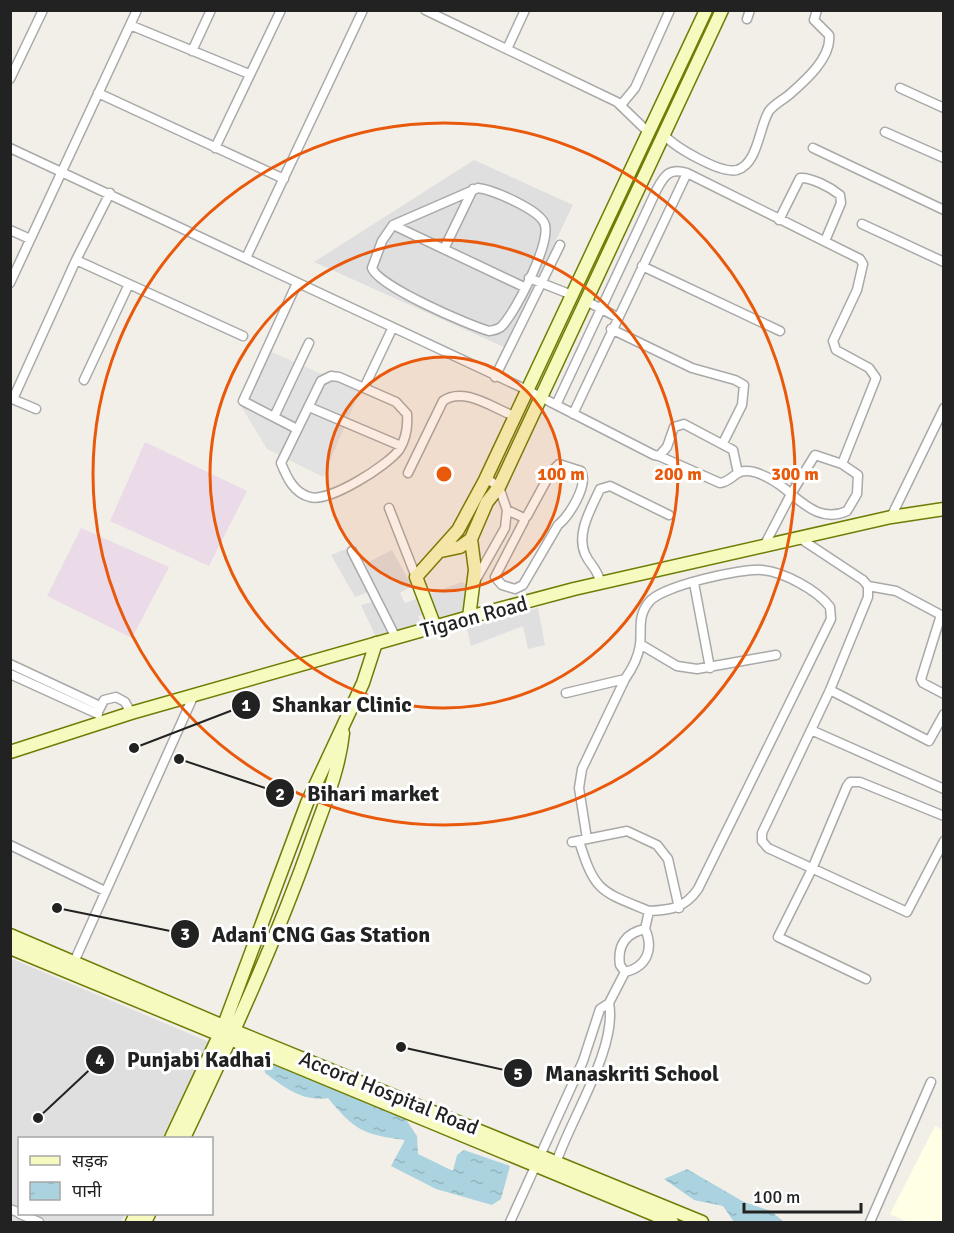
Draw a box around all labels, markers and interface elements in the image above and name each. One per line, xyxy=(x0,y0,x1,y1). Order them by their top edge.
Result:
text: 100 m xyxy=(537,463,585,485)
text: 200 m xyxy=(654,463,702,485)
text: 300 m xyxy=(771,463,819,485)
centre of rings xyxy=(434,464,454,484)
street label: Tigaon Road xyxy=(418,590,530,644)
callout: Shankar Clinic xyxy=(231,685,424,725)
text: Shankar Clinic xyxy=(272,691,412,718)
text: 1 xyxy=(241,694,251,716)
callout: Bihari market xyxy=(265,773,451,813)
text: Bihari market xyxy=(307,780,439,807)
text: 2 xyxy=(275,783,285,805)
callout: Adani CNG Gas Station xyxy=(170,914,442,954)
text: Adani CNG Gas Station xyxy=(212,921,430,948)
text: 3 xyxy=(180,923,190,945)
callout: Punjabi Kadhai xyxy=(85,1040,283,1080)
street label: Accord Hospital Road xyxy=(296,1045,482,1141)
text: Punjabi Kadhai xyxy=(127,1046,271,1073)
text: 4 xyxy=(95,1049,105,1071)
callout: Manaskriti School xyxy=(503,1053,731,1093)
text: Manaskriti School xyxy=(545,1060,719,1087)
text: 5 xyxy=(513,1063,523,1085)
legend xyxy=(18,1137,213,1215)
text: सड़क xyxy=(72,1150,109,1172)
scale bar xyxy=(744,1176,861,1214)
text: पानी xyxy=(72,1180,102,1202)
text: 100 m xyxy=(753,1186,800,1208)

